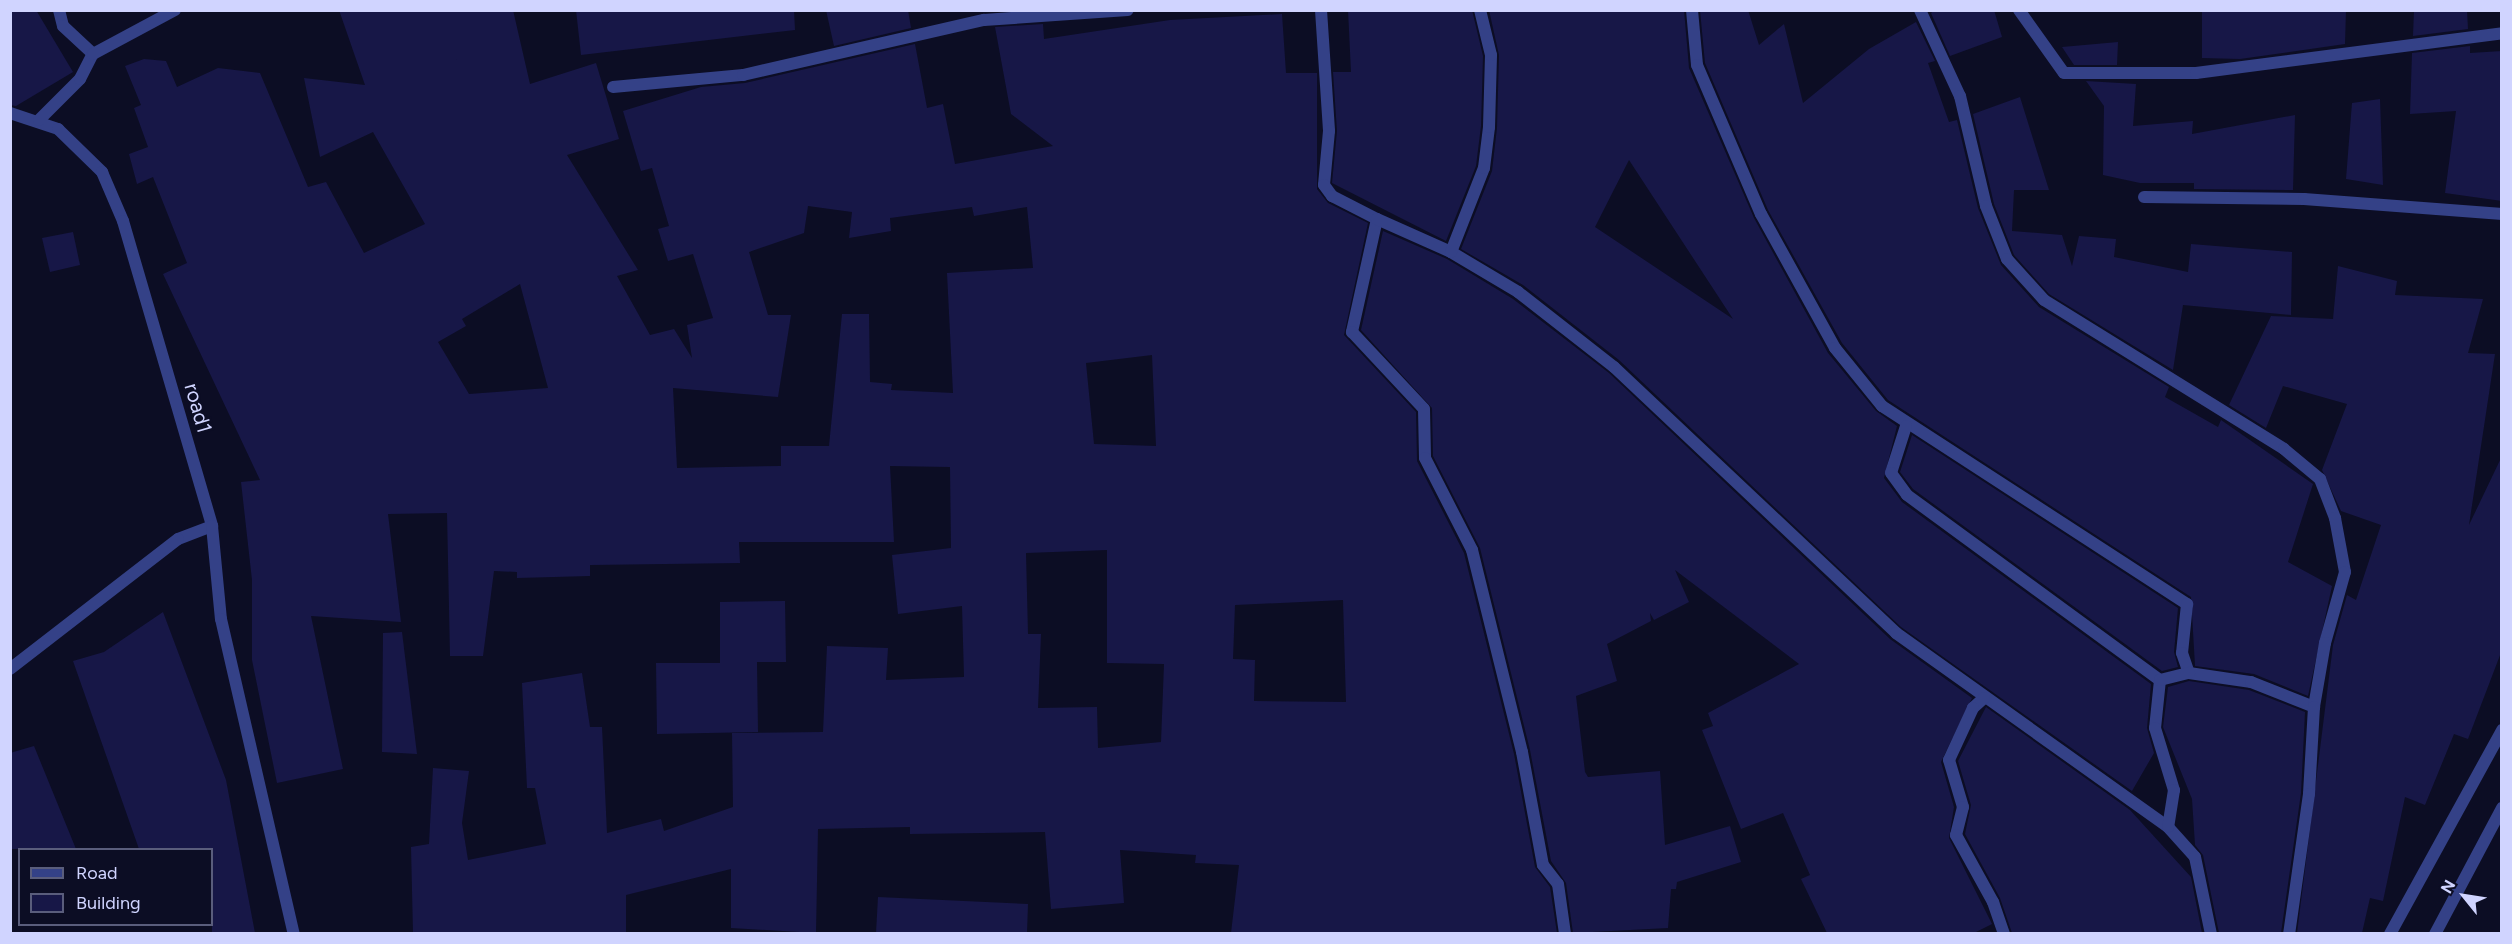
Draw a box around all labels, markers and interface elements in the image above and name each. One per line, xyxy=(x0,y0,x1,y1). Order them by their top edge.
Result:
street label: road1 xyxy=(179,380,217,436)
legend xyxy=(18,848,213,926)
text: Road xyxy=(76,862,117,884)
north arrow xyxy=(2434,866,2494,926)
text: N xyxy=(2437,877,2459,897)
text: Building xyxy=(76,892,141,914)

